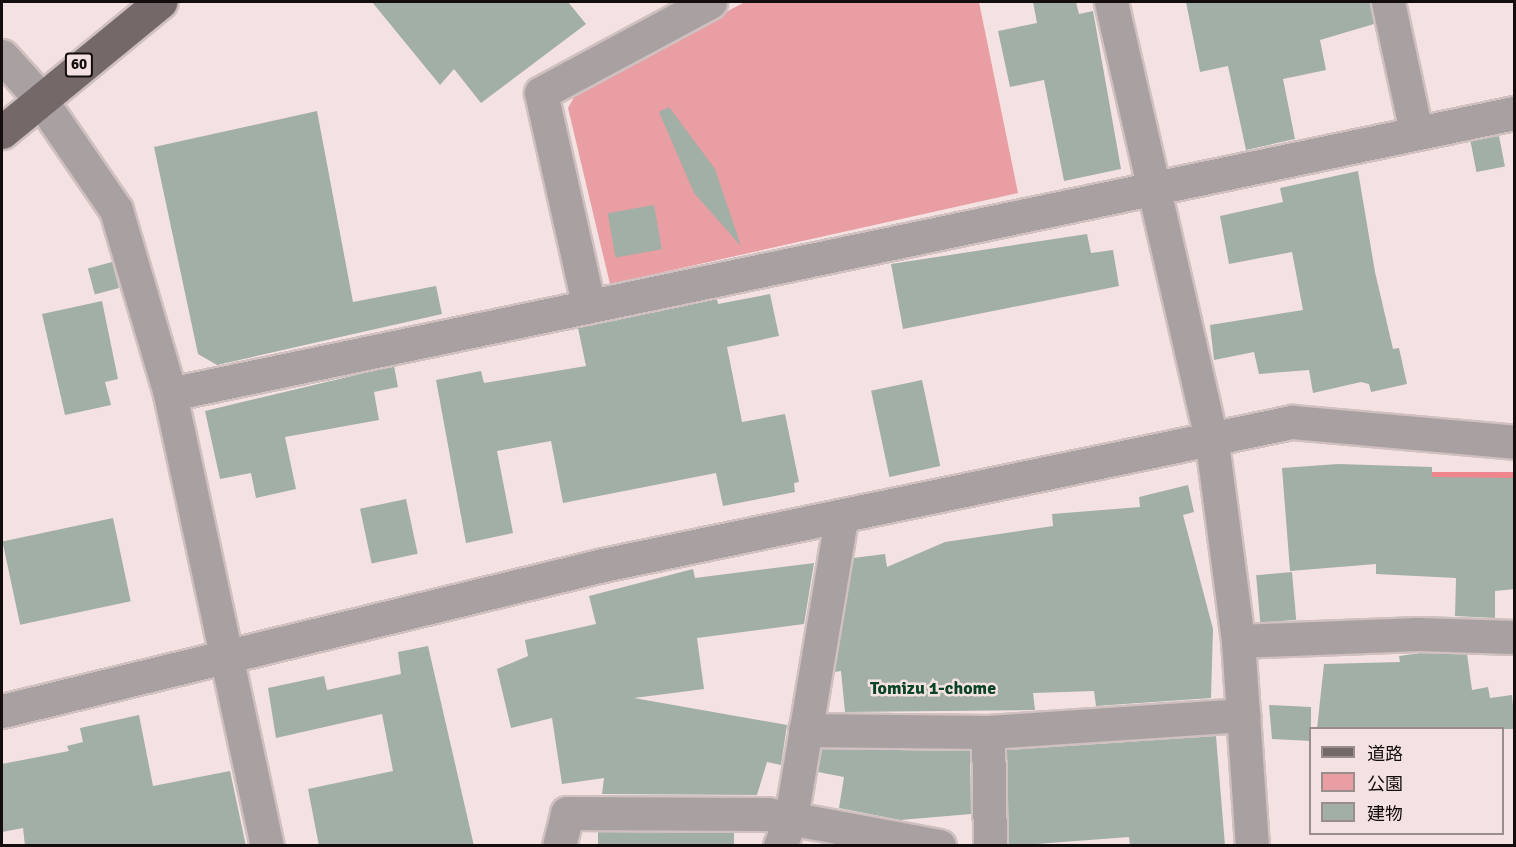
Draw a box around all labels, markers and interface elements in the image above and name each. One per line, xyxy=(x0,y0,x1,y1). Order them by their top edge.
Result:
road number: 60 xyxy=(64,53,94,77)
district label: Tomizu 1-chome xyxy=(870,677,996,699)
legend xyxy=(1309,727,1504,835)
text: 道路 xyxy=(1367,743,1403,765)
text: 公園 xyxy=(1367,773,1403,795)
text: 建物 xyxy=(1367,803,1403,825)

